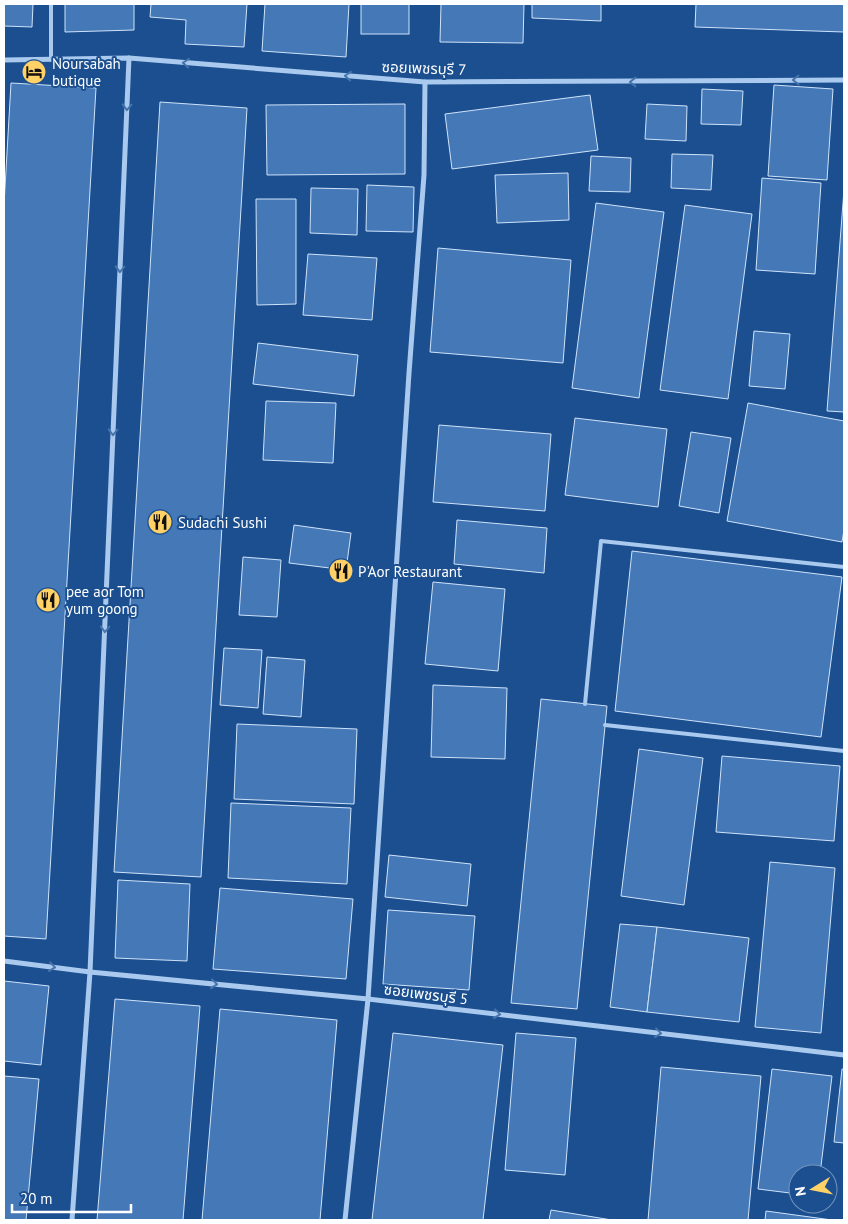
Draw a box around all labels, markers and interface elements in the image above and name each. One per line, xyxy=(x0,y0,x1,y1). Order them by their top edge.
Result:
place label: Noursabah butique xyxy=(52,54,121,90)
street label: ซอยเพชรบุรี 7 xyxy=(381,57,467,79)
one-way arrow xyxy=(182,58,190,69)
hotel icon: Noursabah butique xyxy=(21,59,47,85)
one-way arrow xyxy=(344,71,352,82)
one-way arrow xyxy=(791,75,799,85)
one-way arrow xyxy=(629,77,636,87)
one-way arrow xyxy=(121,103,132,111)
one-way arrow xyxy=(114,266,125,274)
one-way arrow xyxy=(107,428,118,436)
restaurant icon: Sudachi Sushi xyxy=(147,509,173,535)
place label: Sudachi Sushi xyxy=(178,513,267,532)
restaurant icon: P'Aor Restaurant xyxy=(328,558,354,584)
place label: P'Aor Restaurant xyxy=(358,562,462,581)
place label: pee aor Tom yum goong xyxy=(66,582,144,618)
restaurant icon: pee aor Tom yum goong xyxy=(35,587,61,613)
one-way arrow xyxy=(99,625,110,633)
one-way arrow xyxy=(48,961,56,972)
one-way arrow xyxy=(210,978,218,989)
street label: ซอยเพชรบุรี 5 xyxy=(383,979,469,1009)
one-way arrow xyxy=(493,1008,501,1019)
one-way arrow xyxy=(655,1027,663,1038)
north arrow xyxy=(788,1164,838,1214)
scale bar xyxy=(12,1182,131,1214)
text: N xyxy=(791,1185,810,1197)
text: 20 m xyxy=(20,1189,53,1208)

